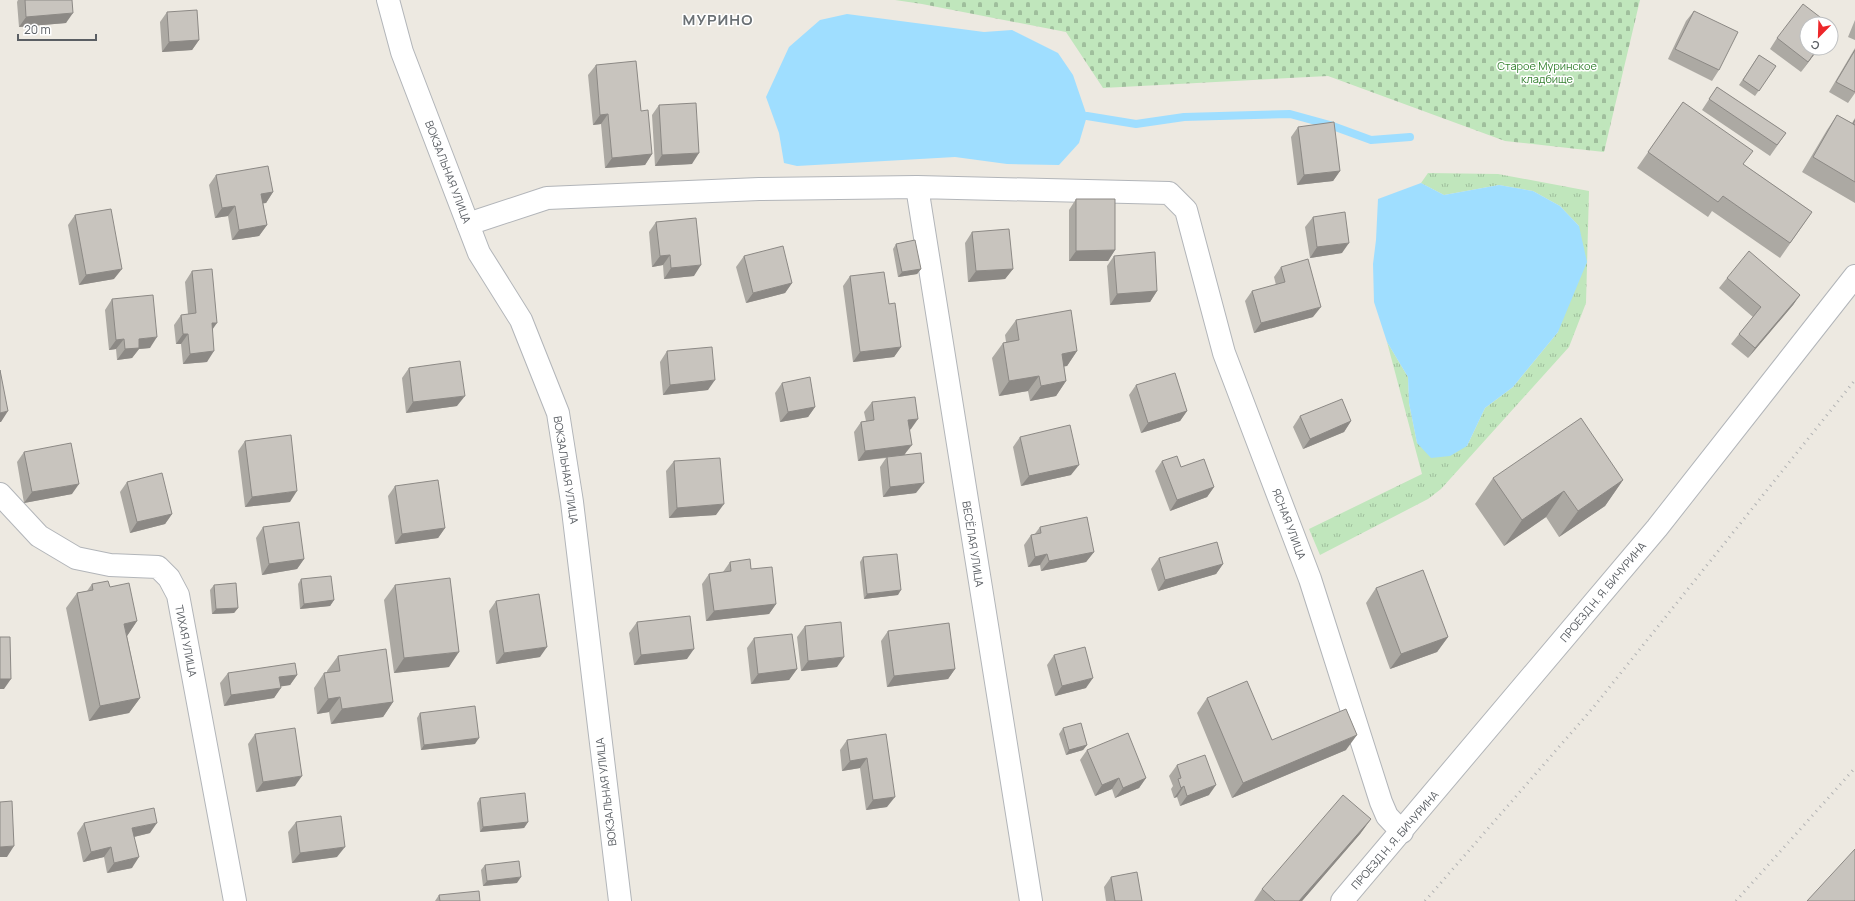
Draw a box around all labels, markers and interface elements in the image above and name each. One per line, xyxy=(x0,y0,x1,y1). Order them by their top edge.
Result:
district label: МУРИНО xyxy=(683,9,753,30)
scale bar xyxy=(18,16,96,42)
north arrow xyxy=(1799,16,1839,56)
text: 20 m xyxy=(24,21,51,38)
text: С xyxy=(1808,37,1822,54)
park label: Старое Муринское кладбище xyxy=(1497,58,1597,86)
street label: ВОКЗАЛЬНАЯ УЛИЦА xyxy=(422,118,475,225)
street label: ВОКЗАЛЬНАЯ УЛИЦА xyxy=(551,415,582,525)
street label: ЯСНАЯ УЛИЦА xyxy=(1269,486,1310,561)
street label: ВЕСЁЛАЯ УЛИЦА xyxy=(959,500,988,588)
street label: ПРОЕЗД Н. Я. БИЧУРИНА xyxy=(1556,538,1649,645)
street label: ТИХАЯ УЛИЦА xyxy=(172,604,201,678)
street label: ВОКЗАЛЬНАЯ УЛИЦА xyxy=(591,737,620,847)
street label: ПРОЕЗД Н. Я. БИЧУРИНА xyxy=(1348,787,1442,892)

